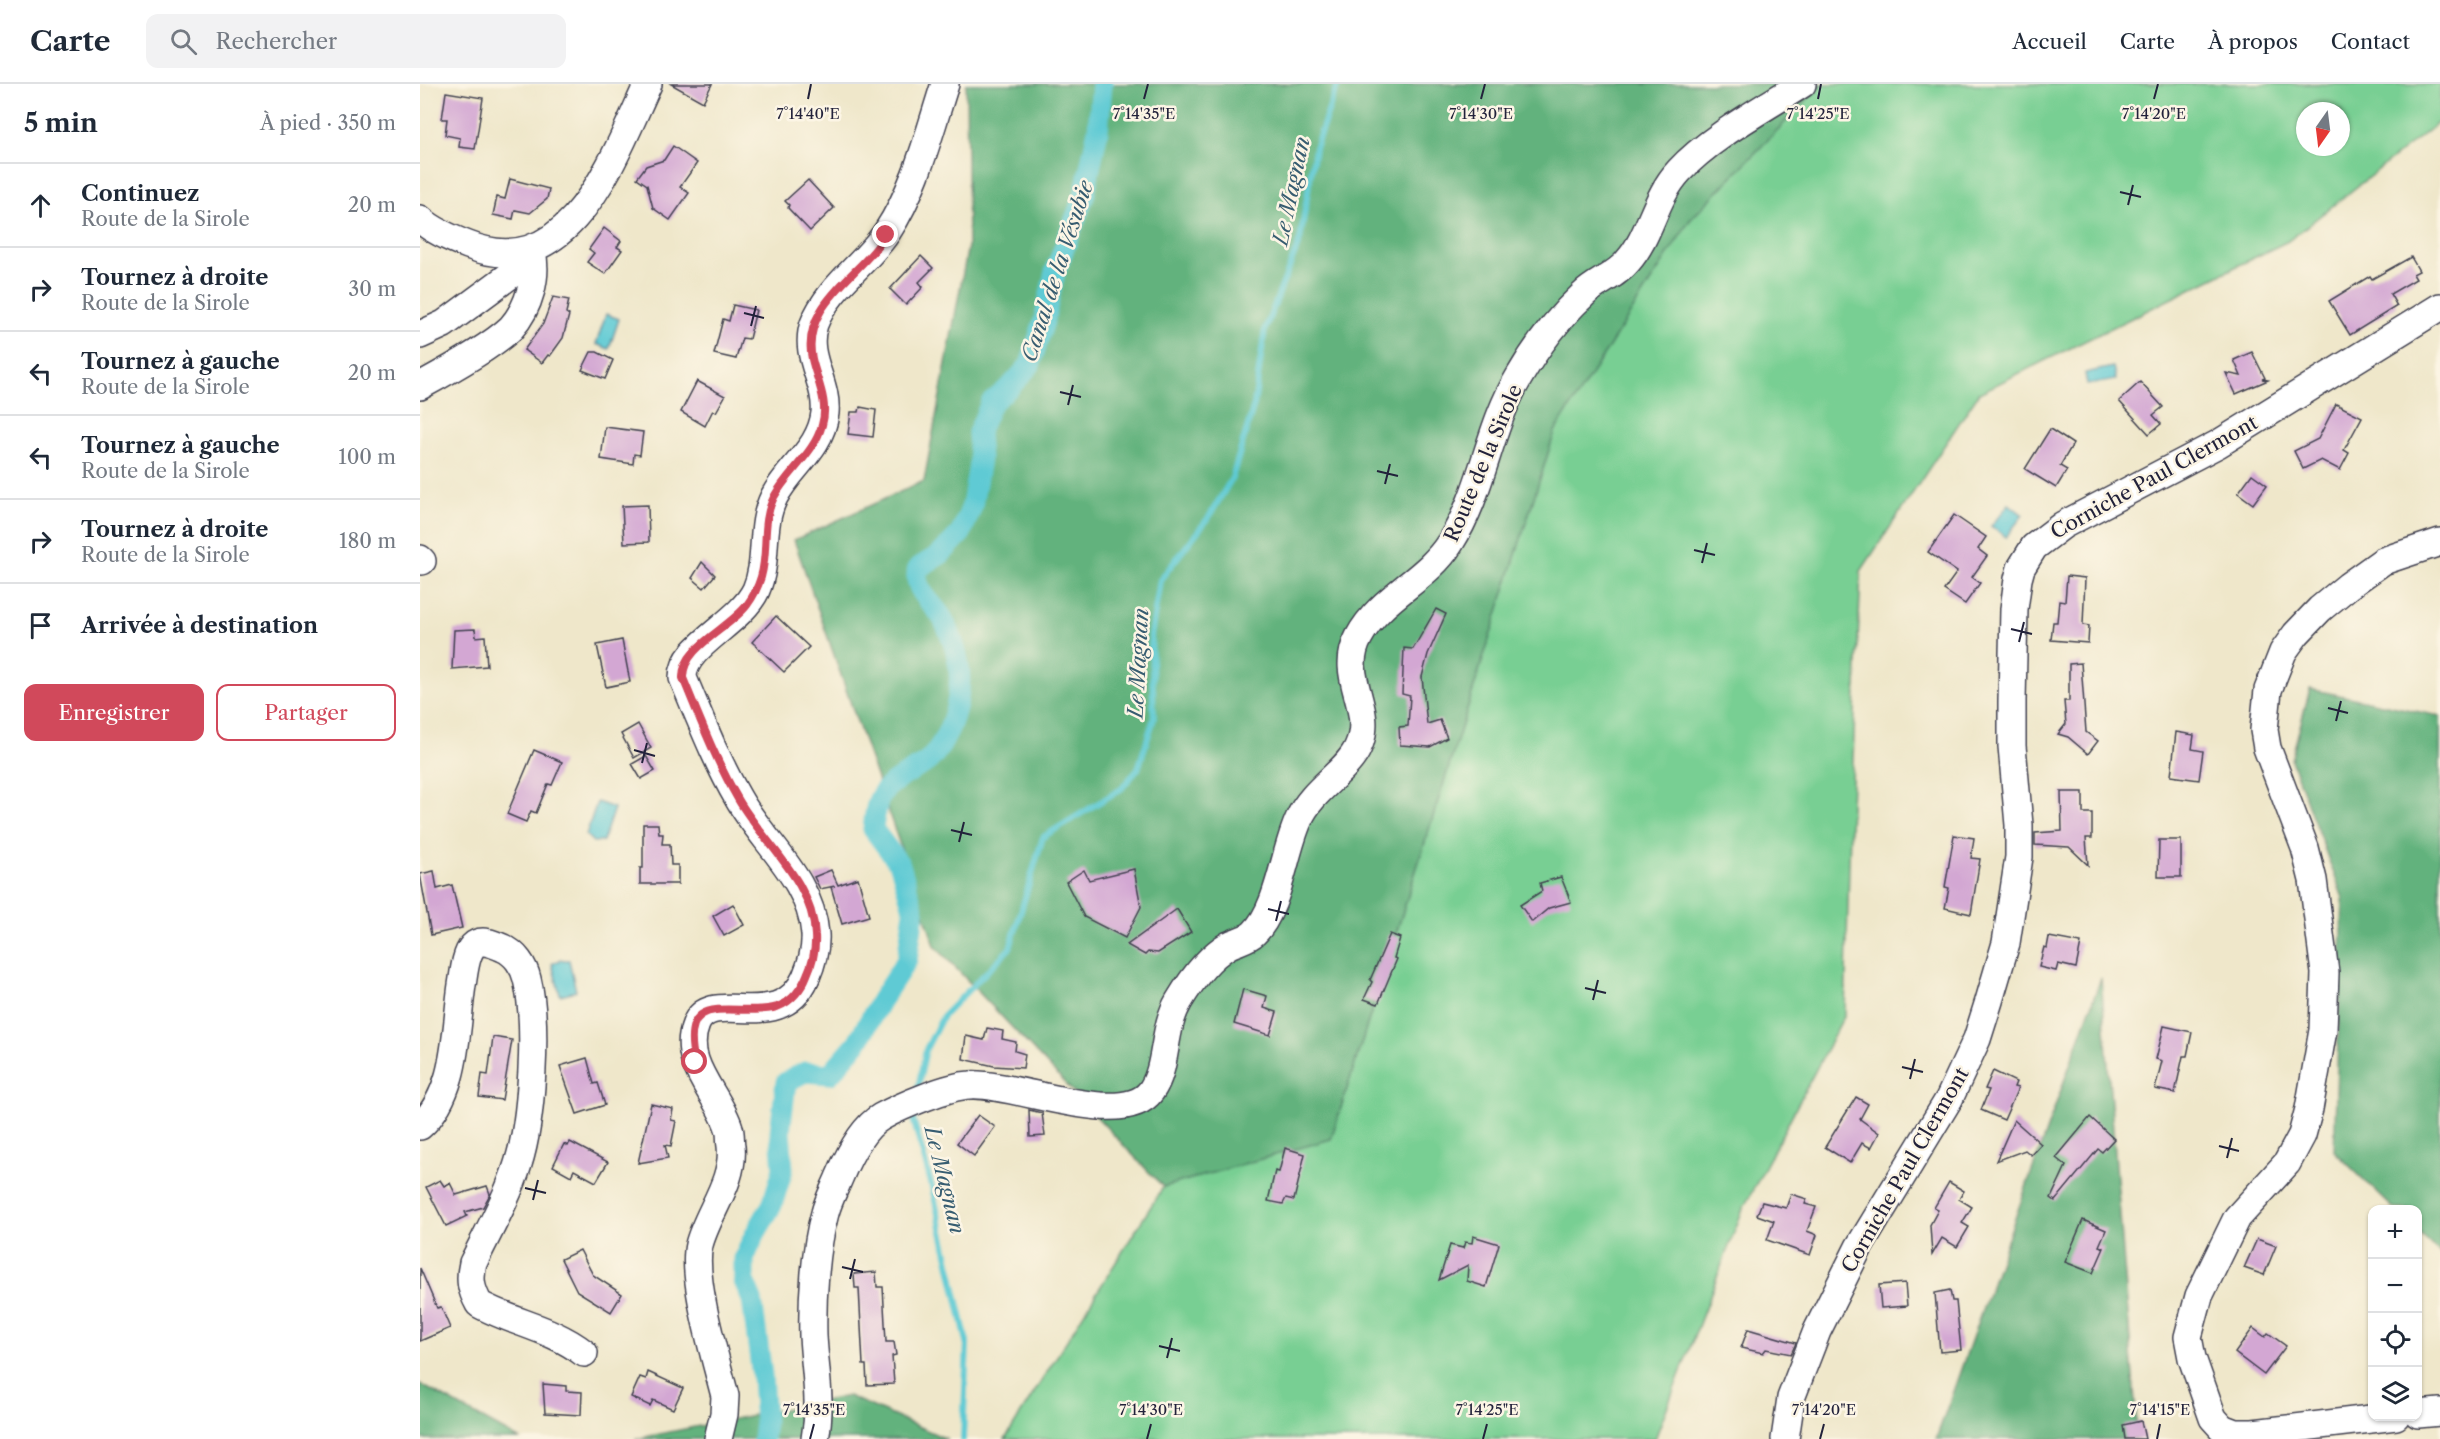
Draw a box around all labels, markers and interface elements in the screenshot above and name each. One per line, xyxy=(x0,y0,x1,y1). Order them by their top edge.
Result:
search box xyxy=(146,14,566,68)
text: Carte xyxy=(30,24,110,58)
icon: search xyxy=(167,25,200,58)
text: Rechercher xyxy=(215,28,337,55)
text: Accueil xyxy=(2012,29,2087,54)
text: Carte xyxy=(2120,29,2175,54)
text: À propos xyxy=(2208,29,2298,54)
text: Contact xyxy=(2331,29,2410,54)
north arrow xyxy=(2296,102,2350,156)
text: 7°14'40"E xyxy=(776,104,840,123)
text: 7°14'35"E xyxy=(1113,104,1175,123)
text: 7°14'30"E xyxy=(1449,104,1513,123)
text: 7°14'25"E xyxy=(1786,104,1850,123)
text: 7°14'20"E xyxy=(2122,104,2186,123)
text: 5 min xyxy=(24,107,98,139)
text: À pied · 350 m xyxy=(260,111,396,135)
water label: Le Magnan xyxy=(1267,134,1315,249)
water label: Canal de la Vésubie xyxy=(1016,177,1098,365)
text: Continuez xyxy=(81,180,200,207)
icon: ahead xyxy=(24,189,57,222)
text: 20 m xyxy=(348,193,396,217)
text: Route de la Sirole xyxy=(81,207,250,231)
route end xyxy=(872,221,898,247)
text: Tournez à droite xyxy=(81,264,268,291)
icon: right xyxy=(24,273,57,306)
text: 30 m xyxy=(348,277,396,301)
text: Route de la Sirole xyxy=(81,291,250,315)
text: Tournez à gauche xyxy=(81,348,280,375)
icon: left xyxy=(24,357,57,390)
text: 20 m xyxy=(348,361,396,385)
text: Route de la Sirole xyxy=(81,375,250,399)
street label: Route de la Sirole xyxy=(1439,381,1527,545)
street label: Corniche Paul Clermont xyxy=(2046,410,2262,544)
text: Tournez à gauche xyxy=(81,432,280,459)
icon: left xyxy=(24,441,57,474)
text: 100 m xyxy=(338,445,396,469)
text: Route de la Sirole xyxy=(81,459,250,483)
text: Tournez à droite xyxy=(81,516,268,543)
icon: right xyxy=(24,525,57,558)
text: 180 m xyxy=(339,529,396,553)
text: Route de la Sirole xyxy=(81,543,250,567)
water label: Le Magnan xyxy=(1123,607,1153,721)
icon: arrive xyxy=(24,609,57,642)
text: Arrivée à destination xyxy=(81,612,318,639)
button: Enregistrer xyxy=(24,684,204,741)
button: Partager xyxy=(216,684,396,741)
route start xyxy=(681,1048,707,1074)
street label: Corniche Paul Clermont xyxy=(1836,1063,1974,1277)
water label: Le Magnan xyxy=(919,1122,970,1237)
map controls xyxy=(2368,1205,2422,1421)
button: + xyxy=(2368,1205,2422,1259)
button: − xyxy=(2368,1259,2422,1313)
button: locate xyxy=(2368,1313,2422,1367)
button: layers xyxy=(2368,1367,2422,1421)
text: 7°14'35"E xyxy=(783,1400,845,1419)
text: 7°14'30"E xyxy=(1119,1400,1183,1419)
text: 7°14'25"E xyxy=(1455,1400,1519,1419)
text: 7°14'20"E xyxy=(1792,1400,1856,1419)
text: 7°14'15"E xyxy=(2130,1400,2190,1419)

